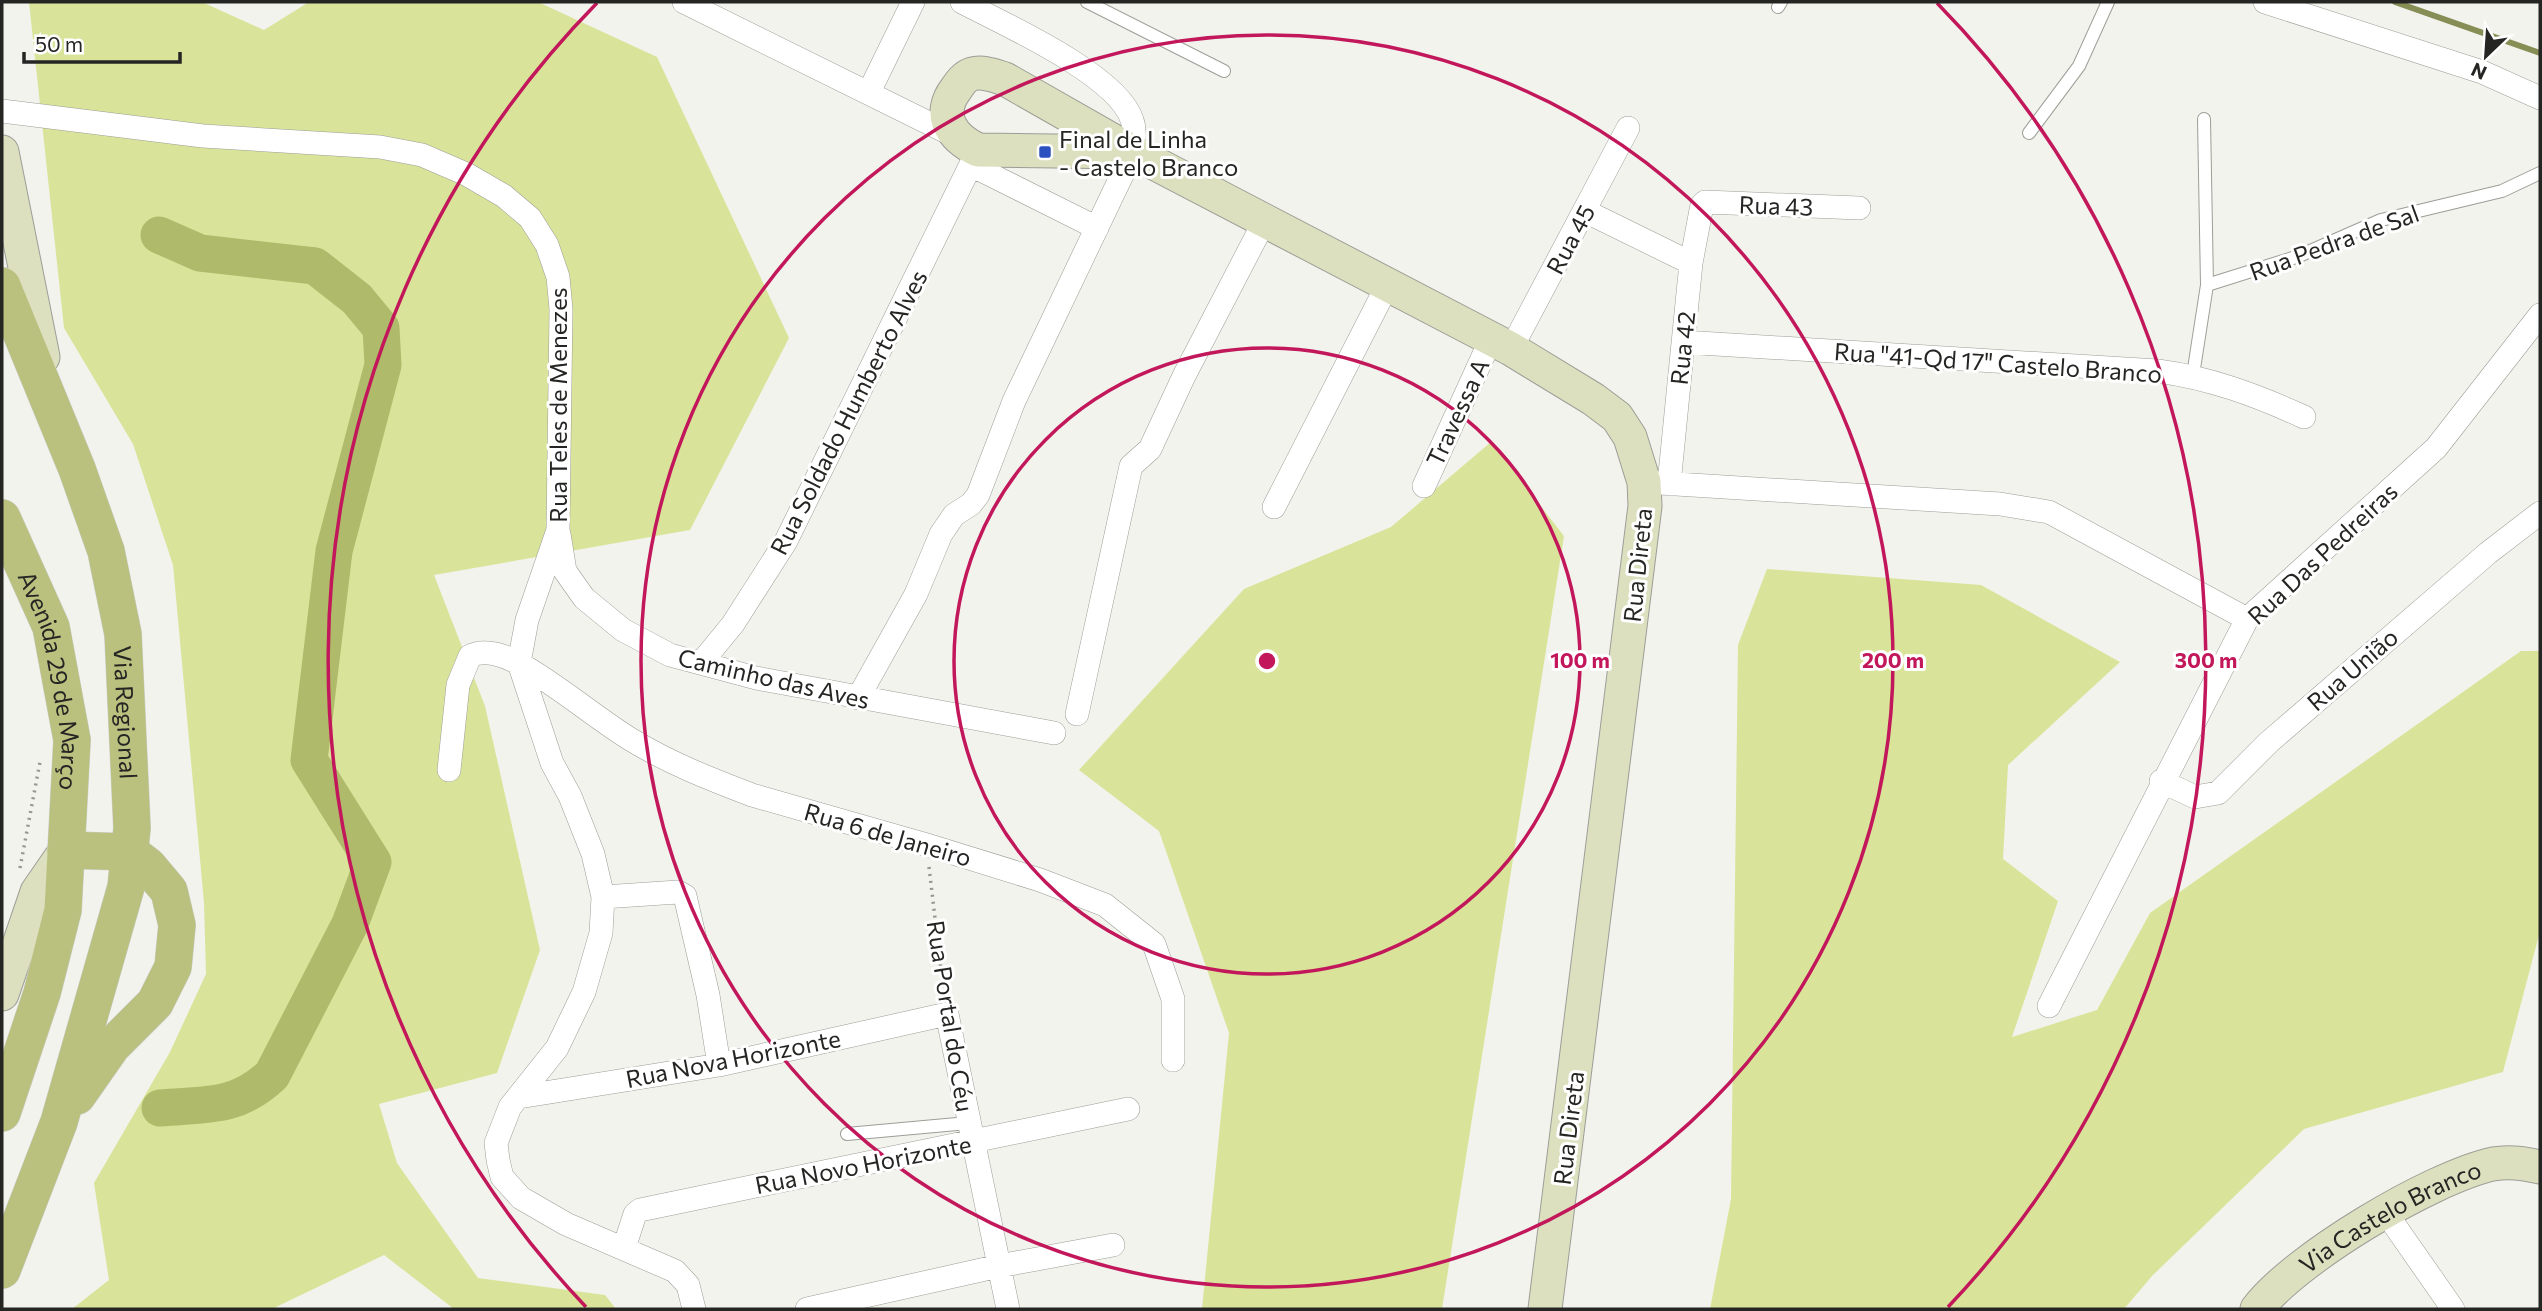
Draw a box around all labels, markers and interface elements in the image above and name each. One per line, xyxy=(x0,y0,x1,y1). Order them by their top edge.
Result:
scale bar xyxy=(24,21,180,65)
north arrow xyxy=(2451,21,2521,91)
text: 50 m xyxy=(35,31,83,56)
text: N xyxy=(2467,58,2490,85)
place label: Final de Linha - Castelo Branco xyxy=(1059,124,1238,181)
marker: Final de Linha - Castelo Branco xyxy=(1037,144,1053,160)
street label: Rua 43 xyxy=(1738,189,1814,221)
street label: Rua Pedra de Sal xyxy=(2245,198,2423,286)
street label: Rua 45 xyxy=(1540,199,1600,279)
street label: Rua Soldado Humberto Alves xyxy=(763,265,933,559)
street label: Rua Teles de Menezes xyxy=(543,287,572,523)
street label: Rua 42 xyxy=(1664,310,1700,386)
street label: Rua "41-Qd 17" Castelo Branco xyxy=(1833,336,2163,388)
street label: Travessa A xyxy=(1420,354,1494,470)
street label: Rua Das Pedreiras xyxy=(2241,476,2403,630)
street label: Rua Direta xyxy=(1617,507,1657,623)
street label: Avenida 29 de Março xyxy=(13,566,87,791)
street label: Rua União xyxy=(2301,622,2403,716)
street label: Caminho das Aves xyxy=(675,642,873,714)
street label: Via Regional xyxy=(109,645,144,780)
text: 100 m xyxy=(1550,647,1610,672)
text: 200 m xyxy=(1862,647,1924,672)
text: 300 m xyxy=(2175,647,2237,672)
centre of rings xyxy=(1255,649,1279,673)
street label: Rua 6 de Janeiro xyxy=(801,796,975,872)
street label: Rua Portal do Céu xyxy=(922,918,980,1114)
street label: Rua Nova Horizonte xyxy=(623,1023,843,1093)
street label: Rua Direta xyxy=(1547,1069,1589,1187)
street label: Rua Novo Horizonte xyxy=(752,1129,974,1199)
street label: Via Castelo Branco xyxy=(2293,1154,2485,1278)

